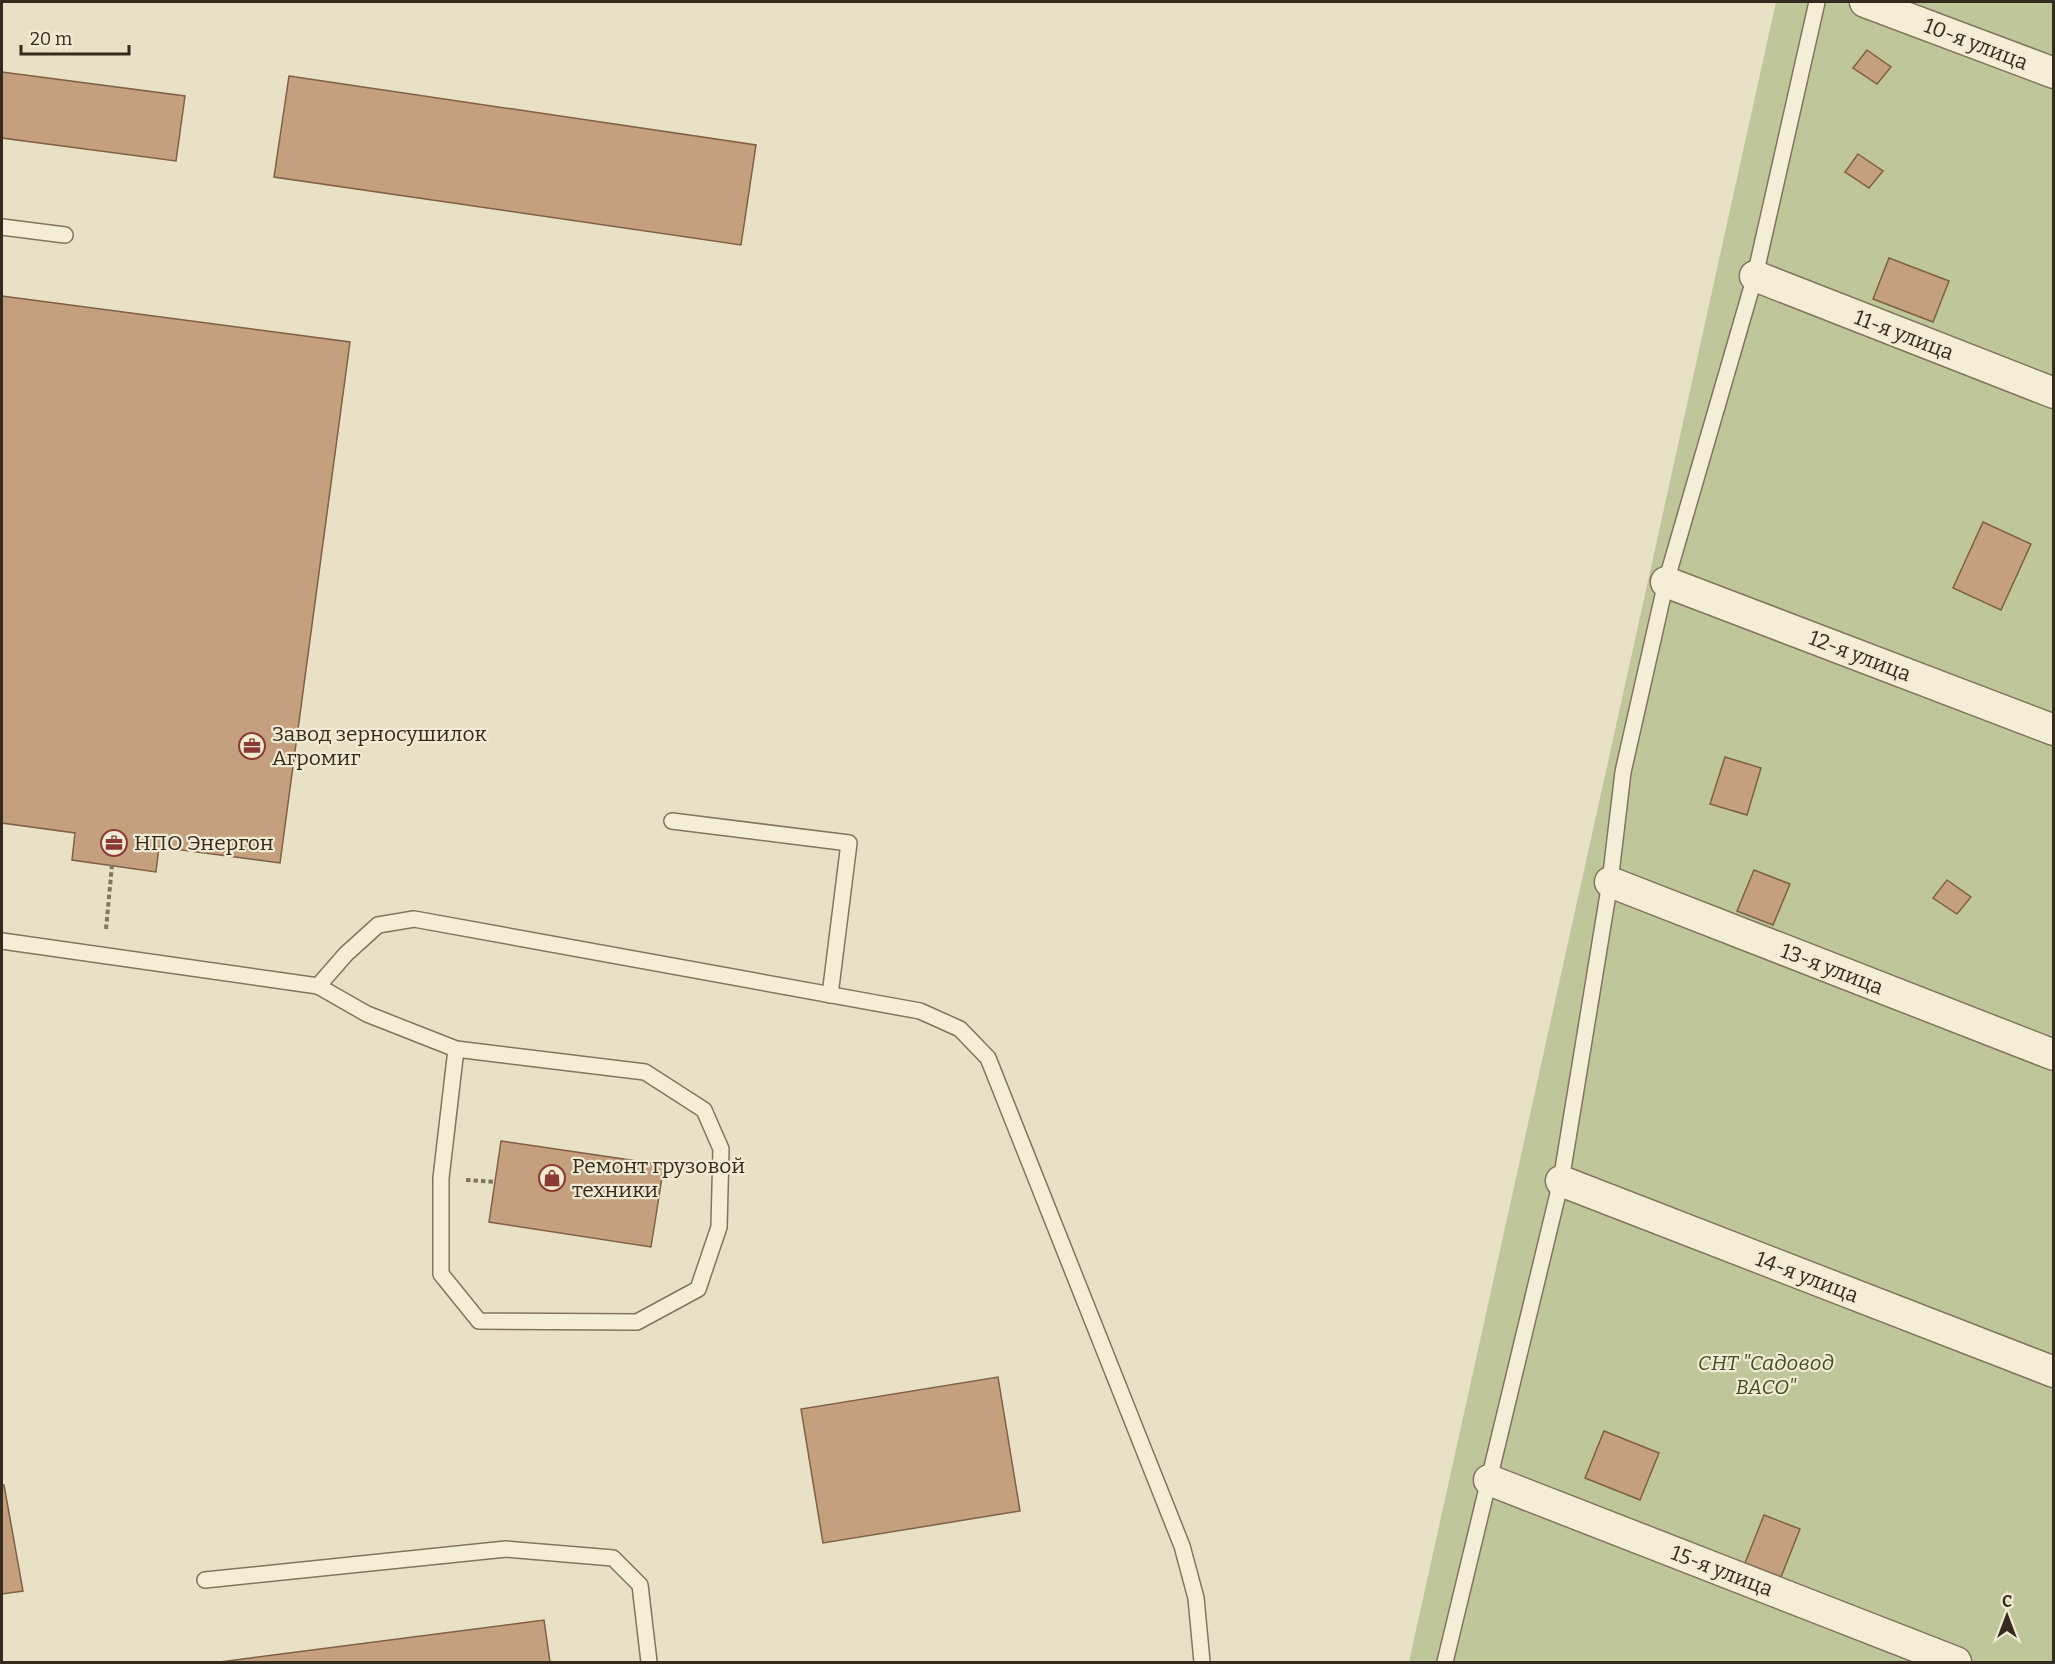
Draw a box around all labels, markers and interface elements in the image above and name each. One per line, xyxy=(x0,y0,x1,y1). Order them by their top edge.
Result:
street label: 10-я улица xyxy=(1920,12,2032,76)
scale bar xyxy=(21,18,129,56)
text: 20 m xyxy=(30,28,72,50)
street label: 11-я улица xyxy=(1851,304,1958,366)
street label: 12-я улица xyxy=(1805,625,1915,688)
place label: Завод зерносушилок Агромиг xyxy=(272,721,487,771)
office icon: Завод зерносушилок Агромиг xyxy=(237,731,267,761)
office icon: НПО Энергон xyxy=(99,828,129,858)
place label: НПО Энергон xyxy=(134,830,274,856)
street label: 13-я улица xyxy=(1777,938,1887,1001)
place label: Ремонт грузовой техники xyxy=(572,1153,745,1203)
shop icon: Ремонт грузовой техники xyxy=(537,1163,567,1193)
street label: 14-я улица xyxy=(1752,1246,1863,1309)
park label: СНТ "Садовод ВАСО" xyxy=(1698,1350,1834,1400)
street label: 15-я улица xyxy=(1667,1540,1777,1602)
north arrow xyxy=(1977,1586,2037,1646)
text: С xyxy=(2002,1592,2012,1611)

